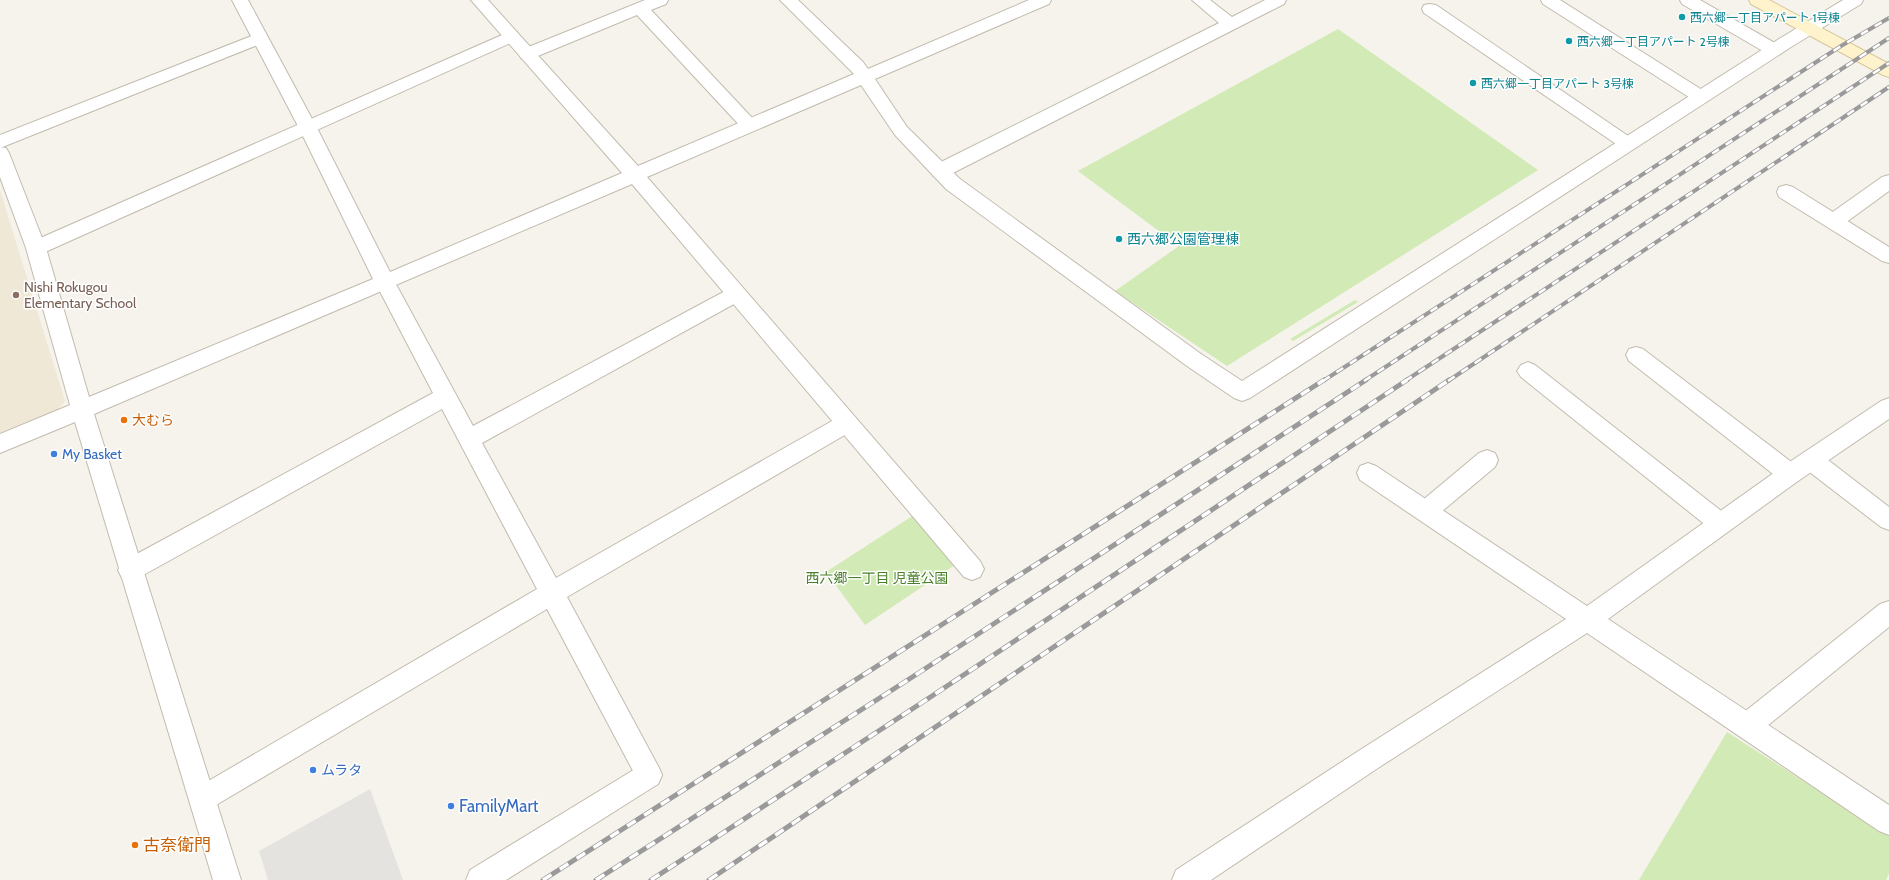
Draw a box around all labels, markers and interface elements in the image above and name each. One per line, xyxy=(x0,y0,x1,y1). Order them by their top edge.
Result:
place label: 西六郷一丁目アパート 1号棟 xyxy=(1690,10,1840,25)
marker: 西六郷一丁目アパート 1号棟 xyxy=(1677,12,1687,22)
place label: 西六郷一丁目アパート 2号棟 xyxy=(1577,34,1730,49)
marker: 西六郷一丁目アパート 2号棟 xyxy=(1564,36,1574,46)
place label: 西六郷一丁目アパート 3号棟 xyxy=(1481,76,1634,91)
marker: 西六郷一丁目アパート 3号棟 xyxy=(1468,78,1478,88)
place label: 西六郷公園管理棟 xyxy=(1127,230,1239,248)
marker: 西六郷公園管理棟 xyxy=(1114,234,1124,244)
place label: Nishi Rokugou Elementary School xyxy=(24,278,137,312)
marker: Nishi Rokugou Elementary School xyxy=(11,290,21,300)
place label: 大むら xyxy=(132,411,174,429)
marker: 大むら xyxy=(119,415,129,425)
place label: My Basket xyxy=(62,445,122,463)
marker: My Basket xyxy=(49,449,59,459)
park label: 西六郷一丁目 児童公園 xyxy=(805,569,949,587)
place label: ムラタ xyxy=(321,761,362,779)
marker: ムラタ xyxy=(308,765,318,775)
place label: FamilyMart xyxy=(459,796,539,816)
marker: FamilyMart xyxy=(446,801,456,811)
place label: 古奈衛門 xyxy=(143,835,211,855)
marker: 古奈衛門 xyxy=(130,840,140,850)

